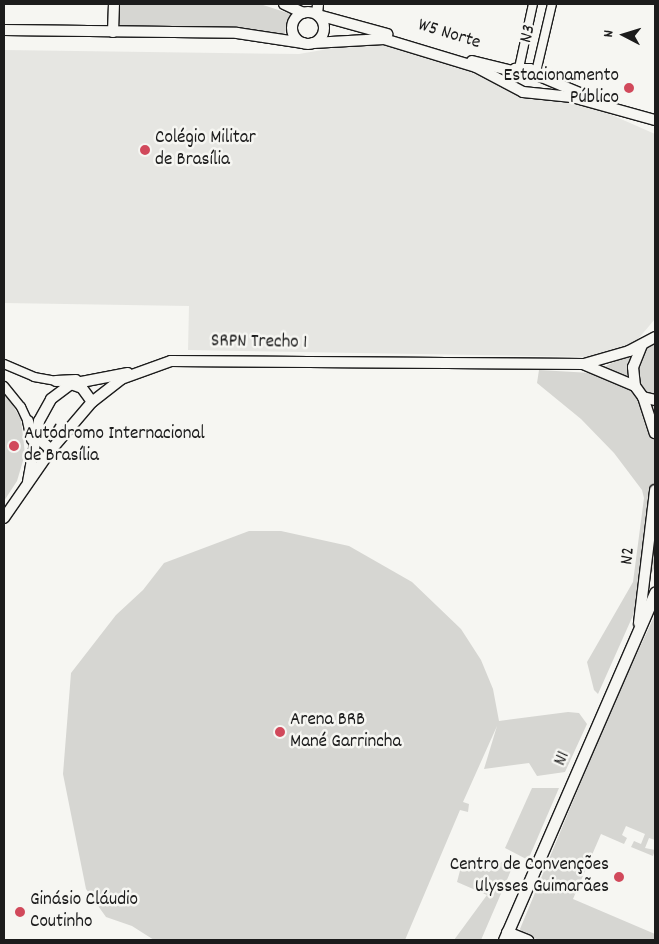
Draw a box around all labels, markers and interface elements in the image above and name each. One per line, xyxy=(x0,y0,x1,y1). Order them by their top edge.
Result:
north arrow xyxy=(599,10,649,60)
street label: W5 Norte xyxy=(415,15,483,55)
street label: N3 xyxy=(516,23,542,45)
text: N xyxy=(599,29,619,38)
place label: Estacionamento Público xyxy=(504,66,619,110)
marker: Estacionamento Público xyxy=(623,82,635,94)
place label: Colégio Militar de Brasília xyxy=(155,128,256,172)
marker: Colégio Militar de Brasília xyxy=(139,144,151,156)
street label: SRPN Trecho 1 xyxy=(211,331,307,355)
place label: Autódromo Internacional de Brasília xyxy=(24,424,205,468)
marker: Autódromo Internacional de Brasília xyxy=(8,440,20,452)
street label: N2 xyxy=(617,546,641,566)
place label: Arena BRB Mané Garrincha xyxy=(290,710,401,754)
marker: Arena BRB Mané Garrincha xyxy=(274,726,286,738)
street label: N1 xyxy=(550,748,576,770)
place label: Centro de Convenções Ulysses Guimarães xyxy=(450,855,609,899)
marker: Centro de Convenções Ulysses Guimarães xyxy=(613,871,625,883)
place label: Ginásio Cláudio Coutinho xyxy=(30,890,138,934)
marker: Ginásio Cláudio Coutinho xyxy=(14,906,26,918)

